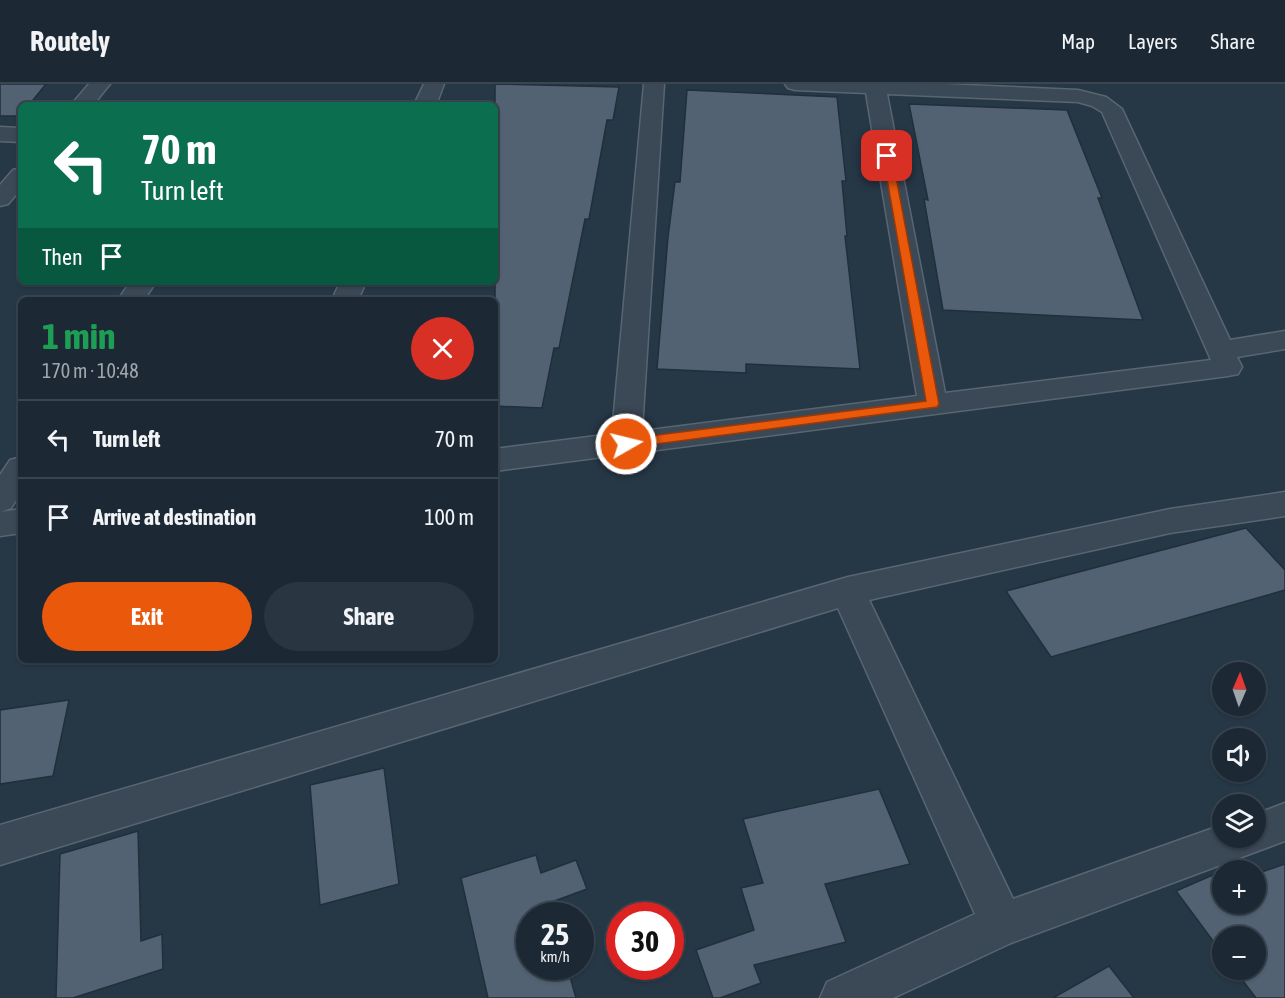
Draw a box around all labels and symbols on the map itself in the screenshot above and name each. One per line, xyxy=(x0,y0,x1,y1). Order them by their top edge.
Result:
pin xyxy=(861,130,912,181)
position arrow xyxy=(594,412,658,476)
north arrow xyxy=(1212,662,1266,716)
speed limit sign: 30 xyxy=(606,902,684,980)

